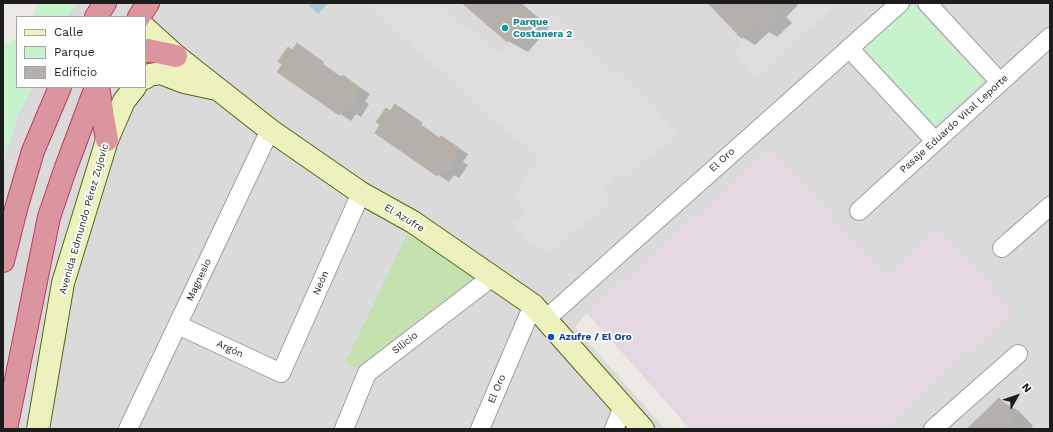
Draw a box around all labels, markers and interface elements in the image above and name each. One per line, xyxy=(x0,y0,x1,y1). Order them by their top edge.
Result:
legend xyxy=(16,16,146,88)
place label: Parque Costanera 2 xyxy=(513,16,572,40)
marker: Parque Costanera 2 xyxy=(500,23,510,33)
text: Calle xyxy=(54,25,83,39)
text: Parque xyxy=(54,45,95,59)
text: Edificio xyxy=(54,65,97,79)
street label: Pasaje Eduardo Vital Leporte xyxy=(897,72,1011,176)
street label: Avenida Edmundo Pérez Zujovic xyxy=(57,142,111,296)
street label: El Oro xyxy=(707,145,737,175)
street label: El Azufre xyxy=(382,201,426,235)
street label: Magnesio xyxy=(184,257,214,303)
street label: Neón xyxy=(310,269,332,297)
street label: Silicio xyxy=(390,329,420,357)
place label: Azufre / El Oro xyxy=(559,331,632,343)
marker: Azufre / El Oro xyxy=(546,332,556,342)
street label: Argón xyxy=(215,338,245,360)
street label: El Oro xyxy=(486,373,508,405)
north arrow xyxy=(997,376,1037,416)
text: N xyxy=(1019,381,1034,395)

